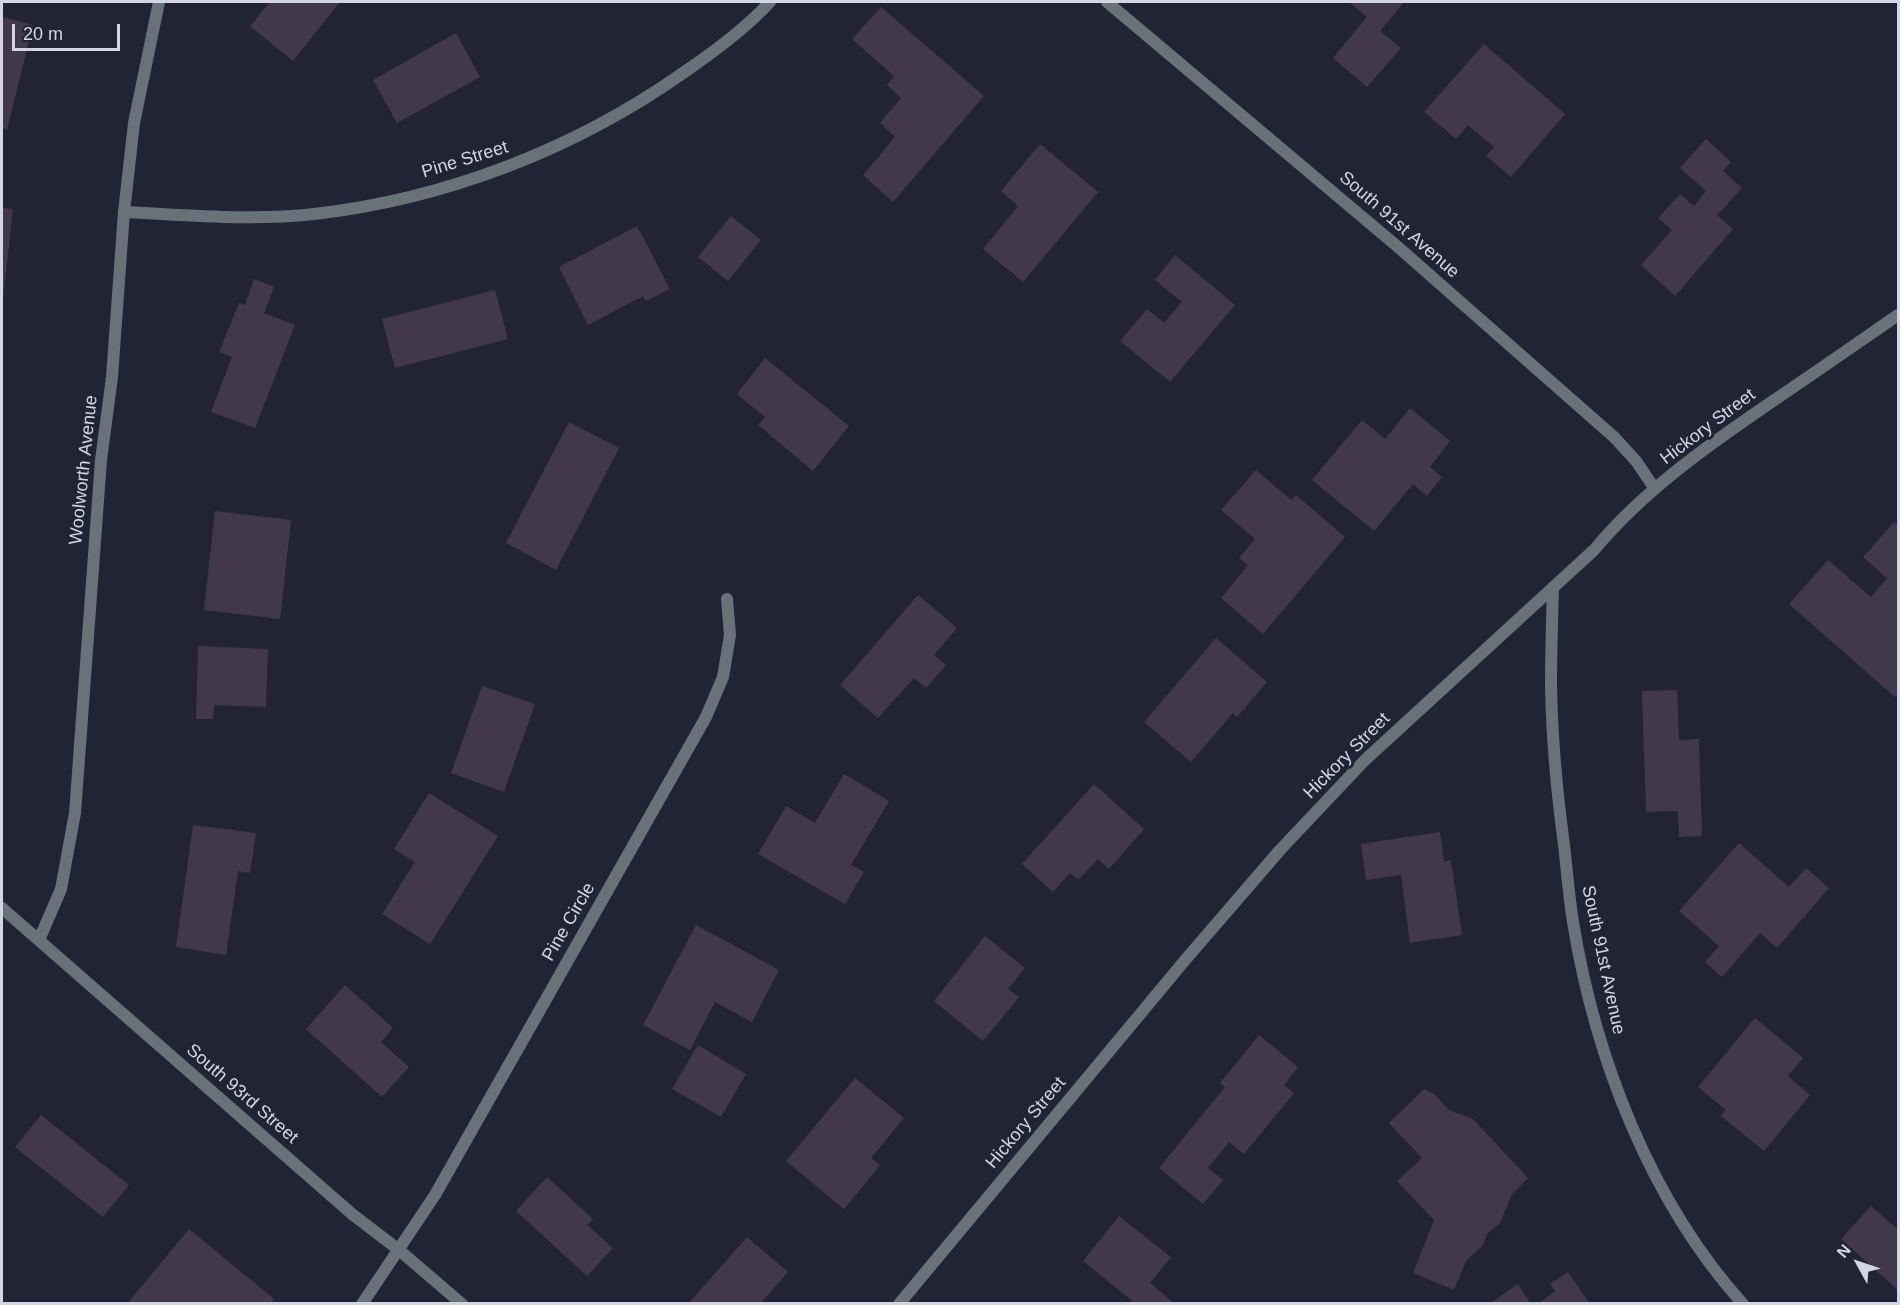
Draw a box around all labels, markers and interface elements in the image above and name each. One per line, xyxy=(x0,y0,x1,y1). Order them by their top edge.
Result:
scale bar xyxy=(15,12,123,50)
text: 20 m xyxy=(23,24,63,44)
street label: Pine Street xyxy=(419,137,511,183)
street label: South 91st Avenue xyxy=(1335,167,1463,283)
street label: Hickory Street xyxy=(1656,384,1760,470)
street label: Woolworth Avenue xyxy=(65,394,103,546)
street label: Hickory Street xyxy=(1299,708,1395,804)
street label: Pine Circle xyxy=(538,879,600,965)
street label: South 91st Avenue xyxy=(1577,884,1629,1036)
street label: South 93rd Street xyxy=(182,1040,302,1148)
street label: Hickory Street xyxy=(981,1073,1071,1173)
north arrow xyxy=(1828,1233,1888,1293)
text: N xyxy=(1834,1241,1854,1261)

